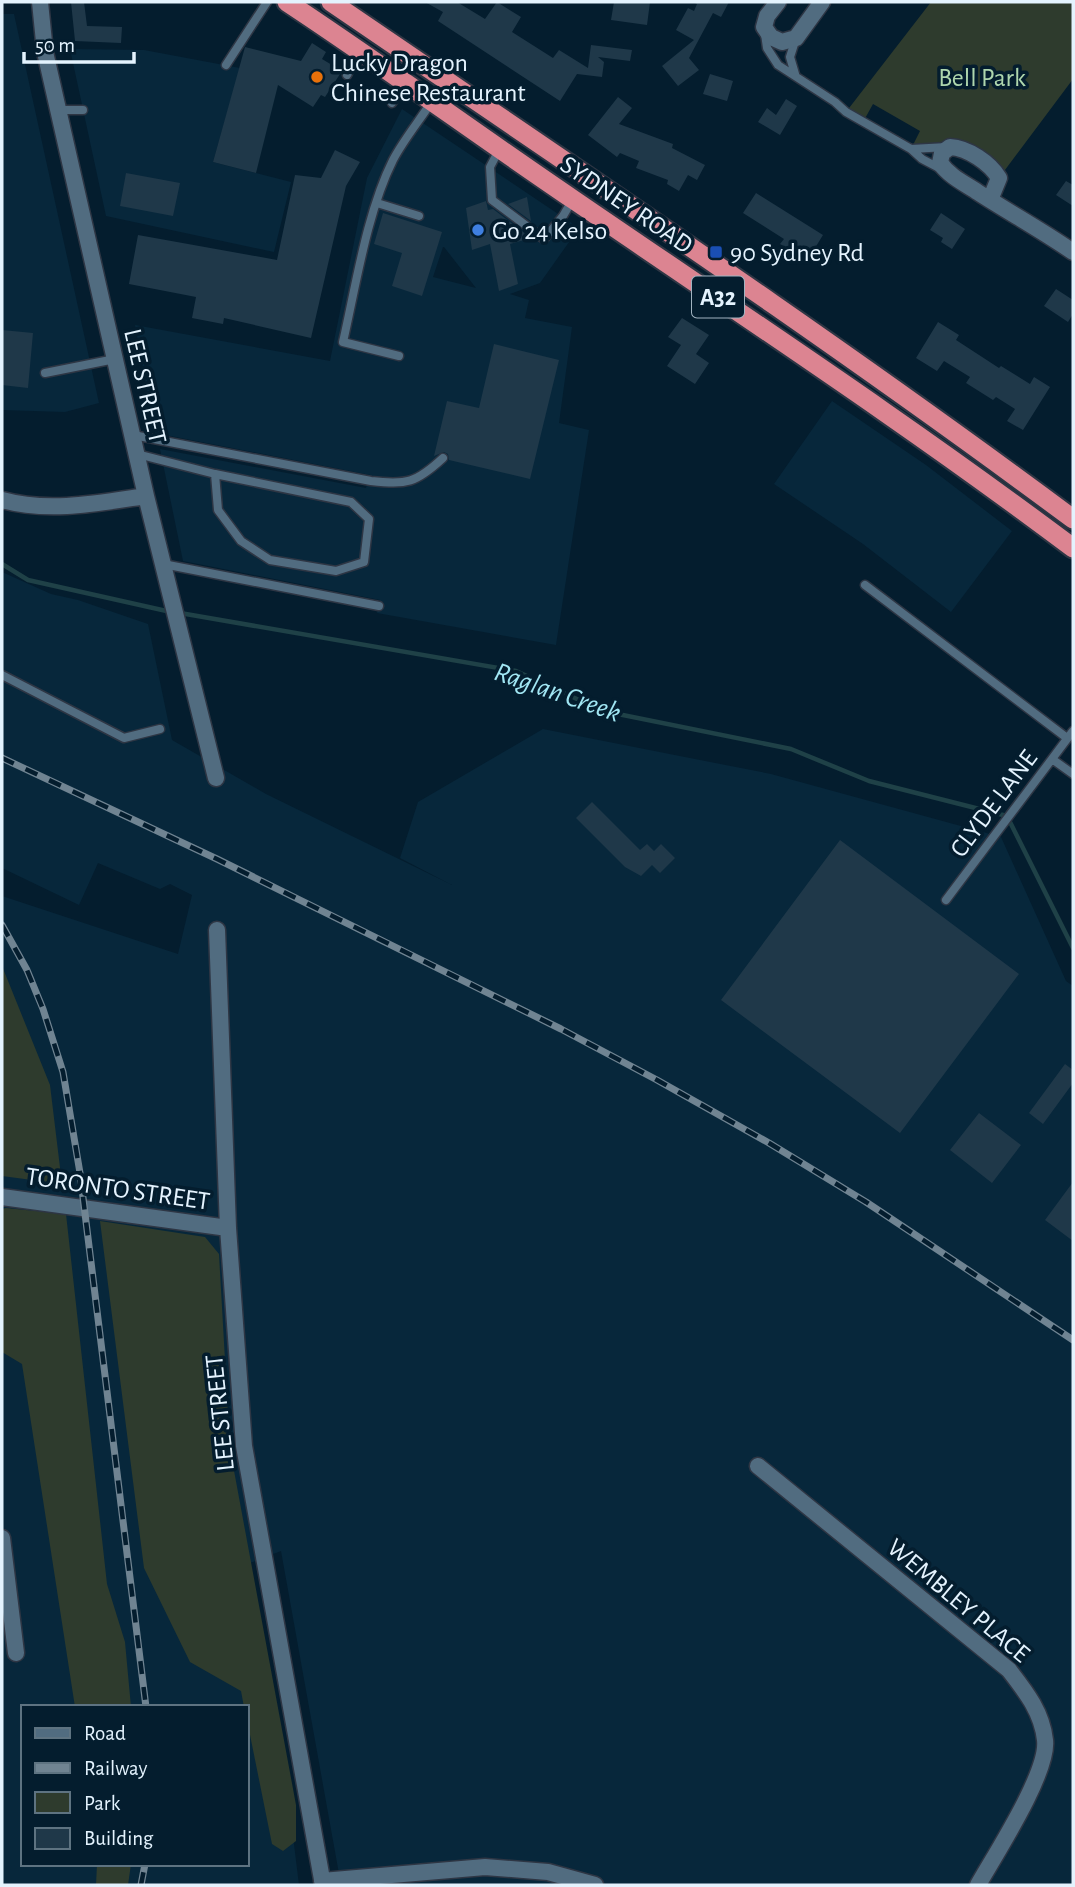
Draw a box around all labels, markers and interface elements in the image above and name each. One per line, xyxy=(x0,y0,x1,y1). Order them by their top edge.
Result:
scale bar xyxy=(24,21,135,65)
text: 50 m xyxy=(35,35,75,56)
place label: Lucky Dragon Chinese Restaurant xyxy=(331,50,526,106)
park label: Bell Park xyxy=(938,65,1026,91)
marker: Lucky Dragon Chinese Restaurant xyxy=(309,69,325,85)
street label: SYDNEY ROAD xyxy=(556,151,697,258)
place label: Go 24 Kelso xyxy=(492,218,607,244)
marker: Go 24 Kelso xyxy=(470,222,486,238)
place label: 90 Sydney Rd xyxy=(730,240,864,266)
marker: 90 Sydney Rd xyxy=(708,244,724,260)
road number: A32 xyxy=(692,276,744,318)
street label: LEE STREET xyxy=(119,326,171,446)
water label: Raglan Creek xyxy=(491,658,624,728)
street label: CLYDE LANE xyxy=(945,745,1042,862)
street label: TORONTO STREET xyxy=(24,1163,212,1215)
street label: LEE STREET xyxy=(201,1353,239,1472)
street label: WEMBLEY PLACE xyxy=(882,1534,1034,1668)
legend xyxy=(21,1705,248,1866)
text: Road xyxy=(84,1723,126,1744)
text: Railway xyxy=(84,1758,147,1779)
text: Park xyxy=(84,1793,121,1814)
text: Building xyxy=(84,1828,154,1849)

